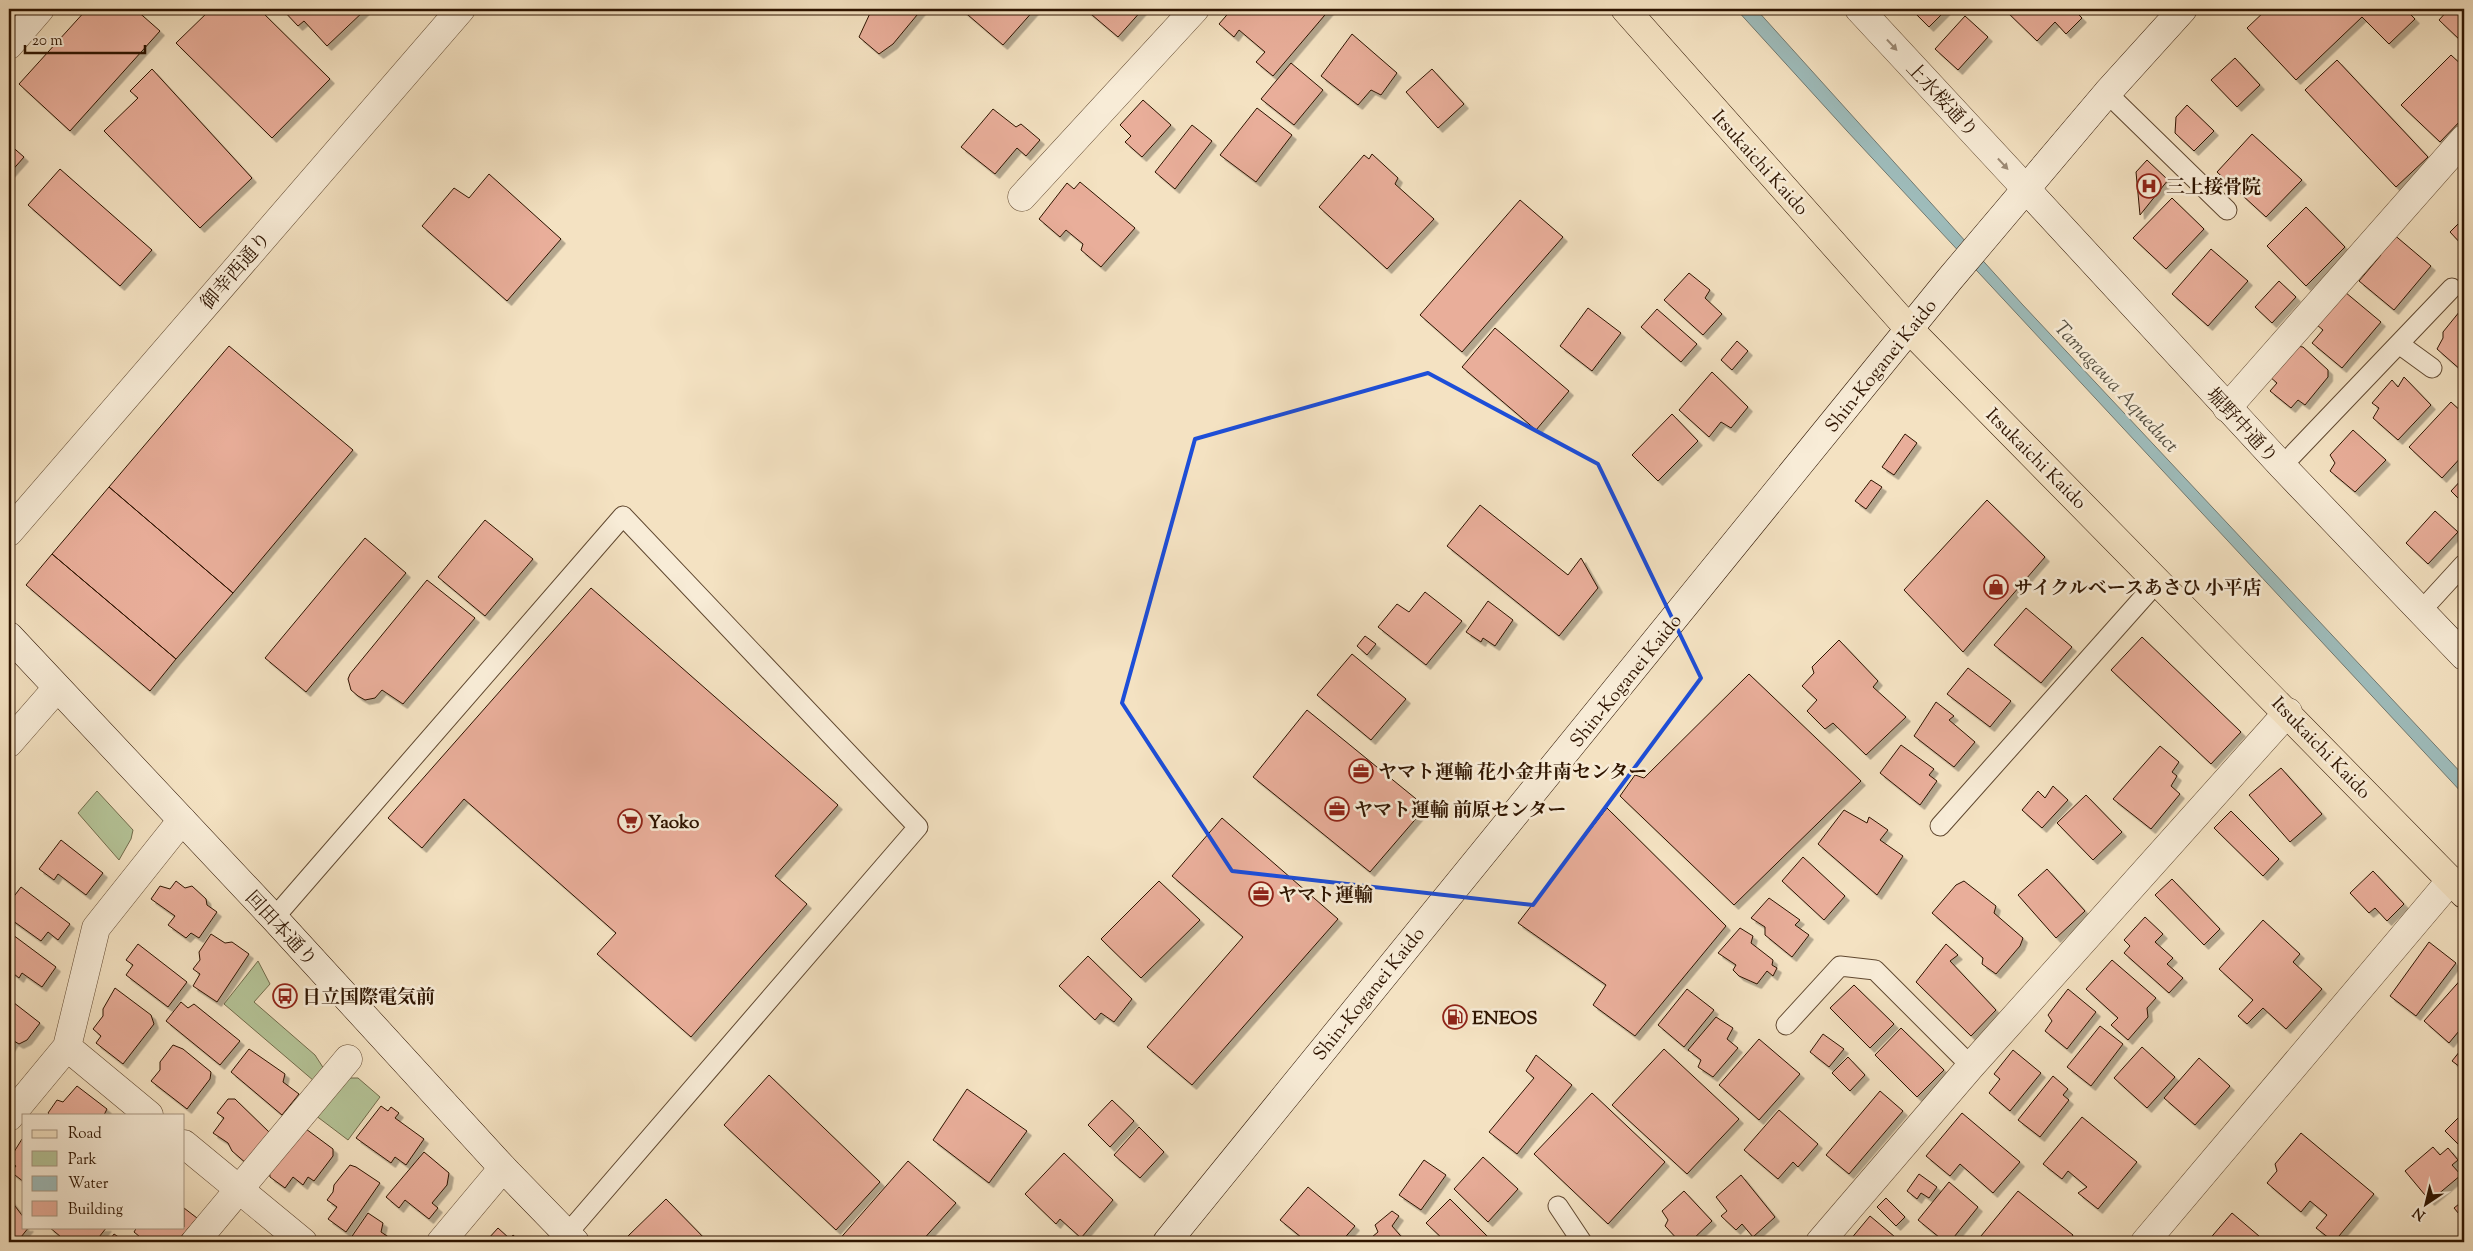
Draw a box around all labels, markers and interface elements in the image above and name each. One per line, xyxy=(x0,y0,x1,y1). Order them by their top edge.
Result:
scale bar xyxy=(25,22,145,54)
text: 20 m xyxy=(32,31,63,52)
one-way arrow xyxy=(1886,38,1898,50)
street label: 上水桜通り xyxy=(1899,57,1983,145)
street label: Itsukaichi Kaido xyxy=(1704,105,1814,222)
one-way arrow xyxy=(1997,157,2009,169)
hospital icon: 三上接骨院 xyxy=(2136,173,2162,199)
place label: 三上接骨院 xyxy=(2166,175,2261,202)
street label: 御幸西通り xyxy=(196,227,278,316)
street label: Shin-Koganei Kaido xyxy=(1820,294,1944,439)
water label: Tamagawa Aqueduct xyxy=(2046,315,2184,460)
street label: 堀野中通り xyxy=(2199,383,2283,471)
street label: Itsukaichi Kaido xyxy=(1979,403,2092,516)
shop icon: サイクルベースあさひ 小平店 xyxy=(1983,574,2009,600)
place label: サイクルベースあさひ 小平店 xyxy=(2014,576,2262,603)
street label: Shin-Koganei Kaido xyxy=(1565,609,1689,754)
street label: Itsukaichi Kaido xyxy=(2264,691,2376,806)
office icon: ヤマト運輸 花小金井南センター xyxy=(1348,758,1374,784)
place label: ヤマト運輸 花小金井南センター xyxy=(1378,760,1647,787)
office icon: ヤマト運輸 前原センター xyxy=(1324,796,1350,822)
place label: ヤマト運輸 前原センター xyxy=(1354,798,1566,825)
supermarket icon: Yaoko xyxy=(617,808,643,834)
place label: Yaoko xyxy=(648,810,700,837)
office icon: ヤマト運輸 xyxy=(1248,881,1274,907)
place label: ヤマト運輸 xyxy=(1278,883,1373,910)
street label: 回田本通り xyxy=(238,886,322,974)
street label: Shin-Koganei Kaido xyxy=(1308,922,1432,1067)
bus stop icon: 日立国際電気前 xyxy=(272,983,298,1009)
place label: 日立国際電気前 xyxy=(302,985,435,1012)
fuel station icon: ENEOS xyxy=(1442,1004,1468,1030)
place label: ENEOS xyxy=(1472,1006,1538,1033)
legend xyxy=(22,1114,185,1228)
text: Road xyxy=(68,1124,102,1145)
text: Park xyxy=(68,1150,97,1171)
text: Water xyxy=(68,1174,109,1195)
north arrow xyxy=(2400,1178,2450,1228)
text: Building xyxy=(68,1200,123,1221)
text: N xyxy=(2409,1202,2430,1224)

